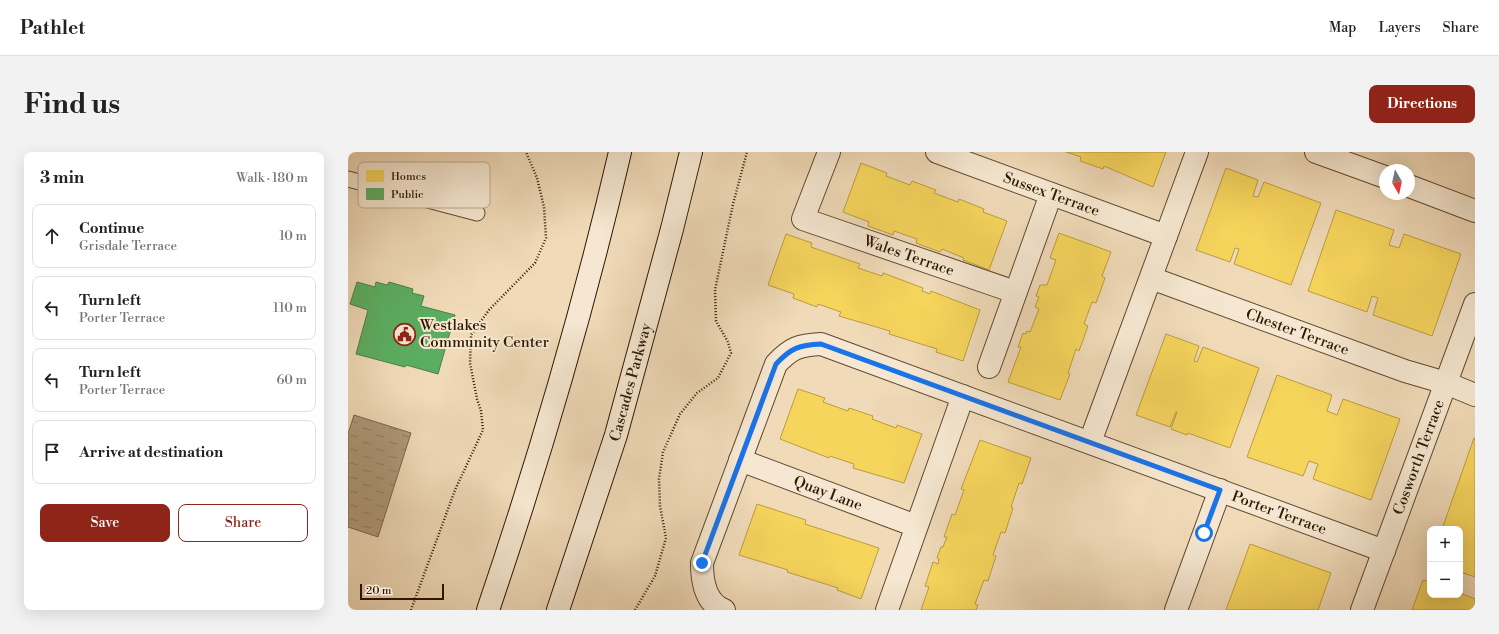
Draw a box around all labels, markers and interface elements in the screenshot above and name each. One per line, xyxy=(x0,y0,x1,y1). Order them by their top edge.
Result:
text: Pathlet xyxy=(20,16,85,40)
text: Map xyxy=(1329,19,1356,37)
text: Layers xyxy=(1378,19,1421,37)
text: Share xyxy=(1443,19,1479,37)
button: Directions xyxy=(1369,85,1475,123)
text: Find us xyxy=(24,87,120,122)
legend xyxy=(358,162,490,208)
north arrow xyxy=(1379,164,1415,200)
text: 3 min xyxy=(40,167,84,189)
street label: Sussex Terrace xyxy=(1001,168,1102,221)
text: Walk · 180 m xyxy=(236,170,308,186)
text: Homes xyxy=(391,170,426,184)
text: Public xyxy=(391,188,424,202)
text: Continue xyxy=(79,219,144,238)
icon: ahead xyxy=(41,225,63,247)
text: 10 m xyxy=(279,228,307,244)
street label: Wales Terrace xyxy=(860,231,957,280)
text: Grisdale Terrace xyxy=(79,238,177,254)
text: Turn left xyxy=(79,291,141,310)
icon: left xyxy=(41,297,63,319)
text: 110 m xyxy=(273,300,307,316)
street label: Chester Terrace xyxy=(1243,305,1352,360)
text: Porter Terrace xyxy=(79,310,165,326)
place label: Westlakes Community Center xyxy=(419,316,550,352)
street label: Cascades Parkway xyxy=(605,320,656,444)
public building icon: Westlakes Community Center xyxy=(392,321,418,347)
text: Turn left xyxy=(79,363,141,382)
icon: left xyxy=(41,369,63,391)
text: 60 m xyxy=(276,372,307,388)
text: Porter Terrace xyxy=(79,382,165,398)
street label: Cosworth Terrace xyxy=(1389,397,1449,518)
icon: arrive xyxy=(41,441,63,463)
text: Arrive at destination xyxy=(79,443,223,462)
street label: Quay Lane xyxy=(791,472,865,515)
street label: Porter Terrace xyxy=(1229,487,1329,539)
button: Save xyxy=(40,504,170,542)
button: Share xyxy=(178,504,308,542)
route start xyxy=(1195,524,1213,542)
map controls xyxy=(1427,526,1463,598)
button: + xyxy=(1427,526,1463,562)
route end xyxy=(693,554,711,572)
button: − xyxy=(1427,562,1463,598)
scale bar xyxy=(360,582,444,601)
text: 20 m xyxy=(366,584,391,598)

